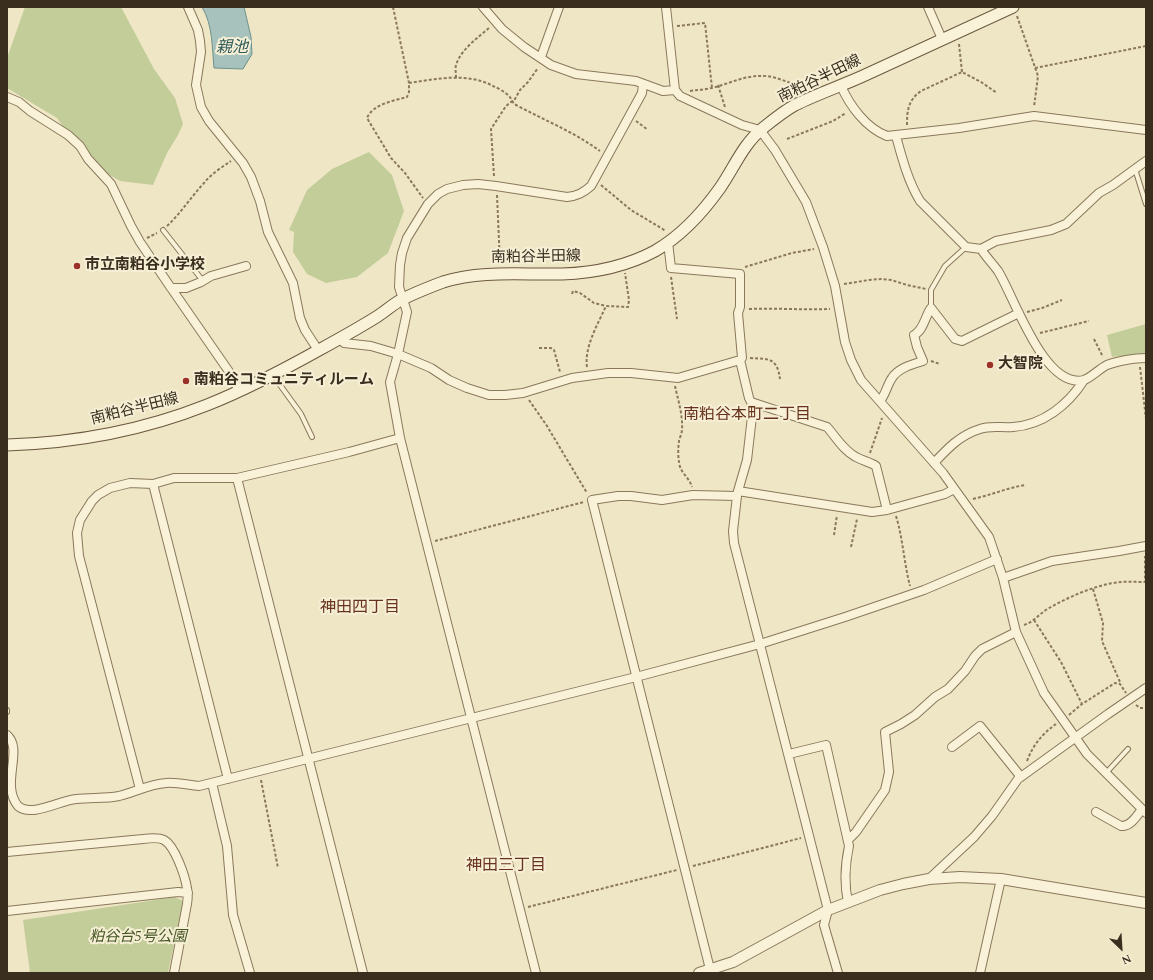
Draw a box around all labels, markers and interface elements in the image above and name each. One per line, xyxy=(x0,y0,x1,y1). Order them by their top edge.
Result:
water label: 親池 xyxy=(216,39,248,59)
street label: 南粕谷半田線 xyxy=(776,52,864,108)
street label: 南粕谷半田線 xyxy=(491,248,581,268)
place label: 市立南粕谷小学校 xyxy=(85,257,205,275)
marker: 市立南粕谷小学校 xyxy=(72,261,82,271)
place label: 大智院 xyxy=(998,356,1043,374)
marker: 大智院 xyxy=(985,360,995,370)
place label: 南粕谷コミュニティルーム xyxy=(194,372,374,390)
marker: 南粕谷コミュニティルーム xyxy=(181,376,191,386)
street label: 南粕谷半田線 xyxy=(89,390,181,430)
district label: 南粕谷本町二丁目 xyxy=(683,406,811,426)
district label: 神田四丁目 xyxy=(320,599,400,619)
district label: 神田三丁目 xyxy=(466,857,546,877)
north arrow xyxy=(1101,928,1141,968)
park label: 粕谷台5号公園 xyxy=(89,929,187,947)
text: N xyxy=(1119,950,1134,969)

